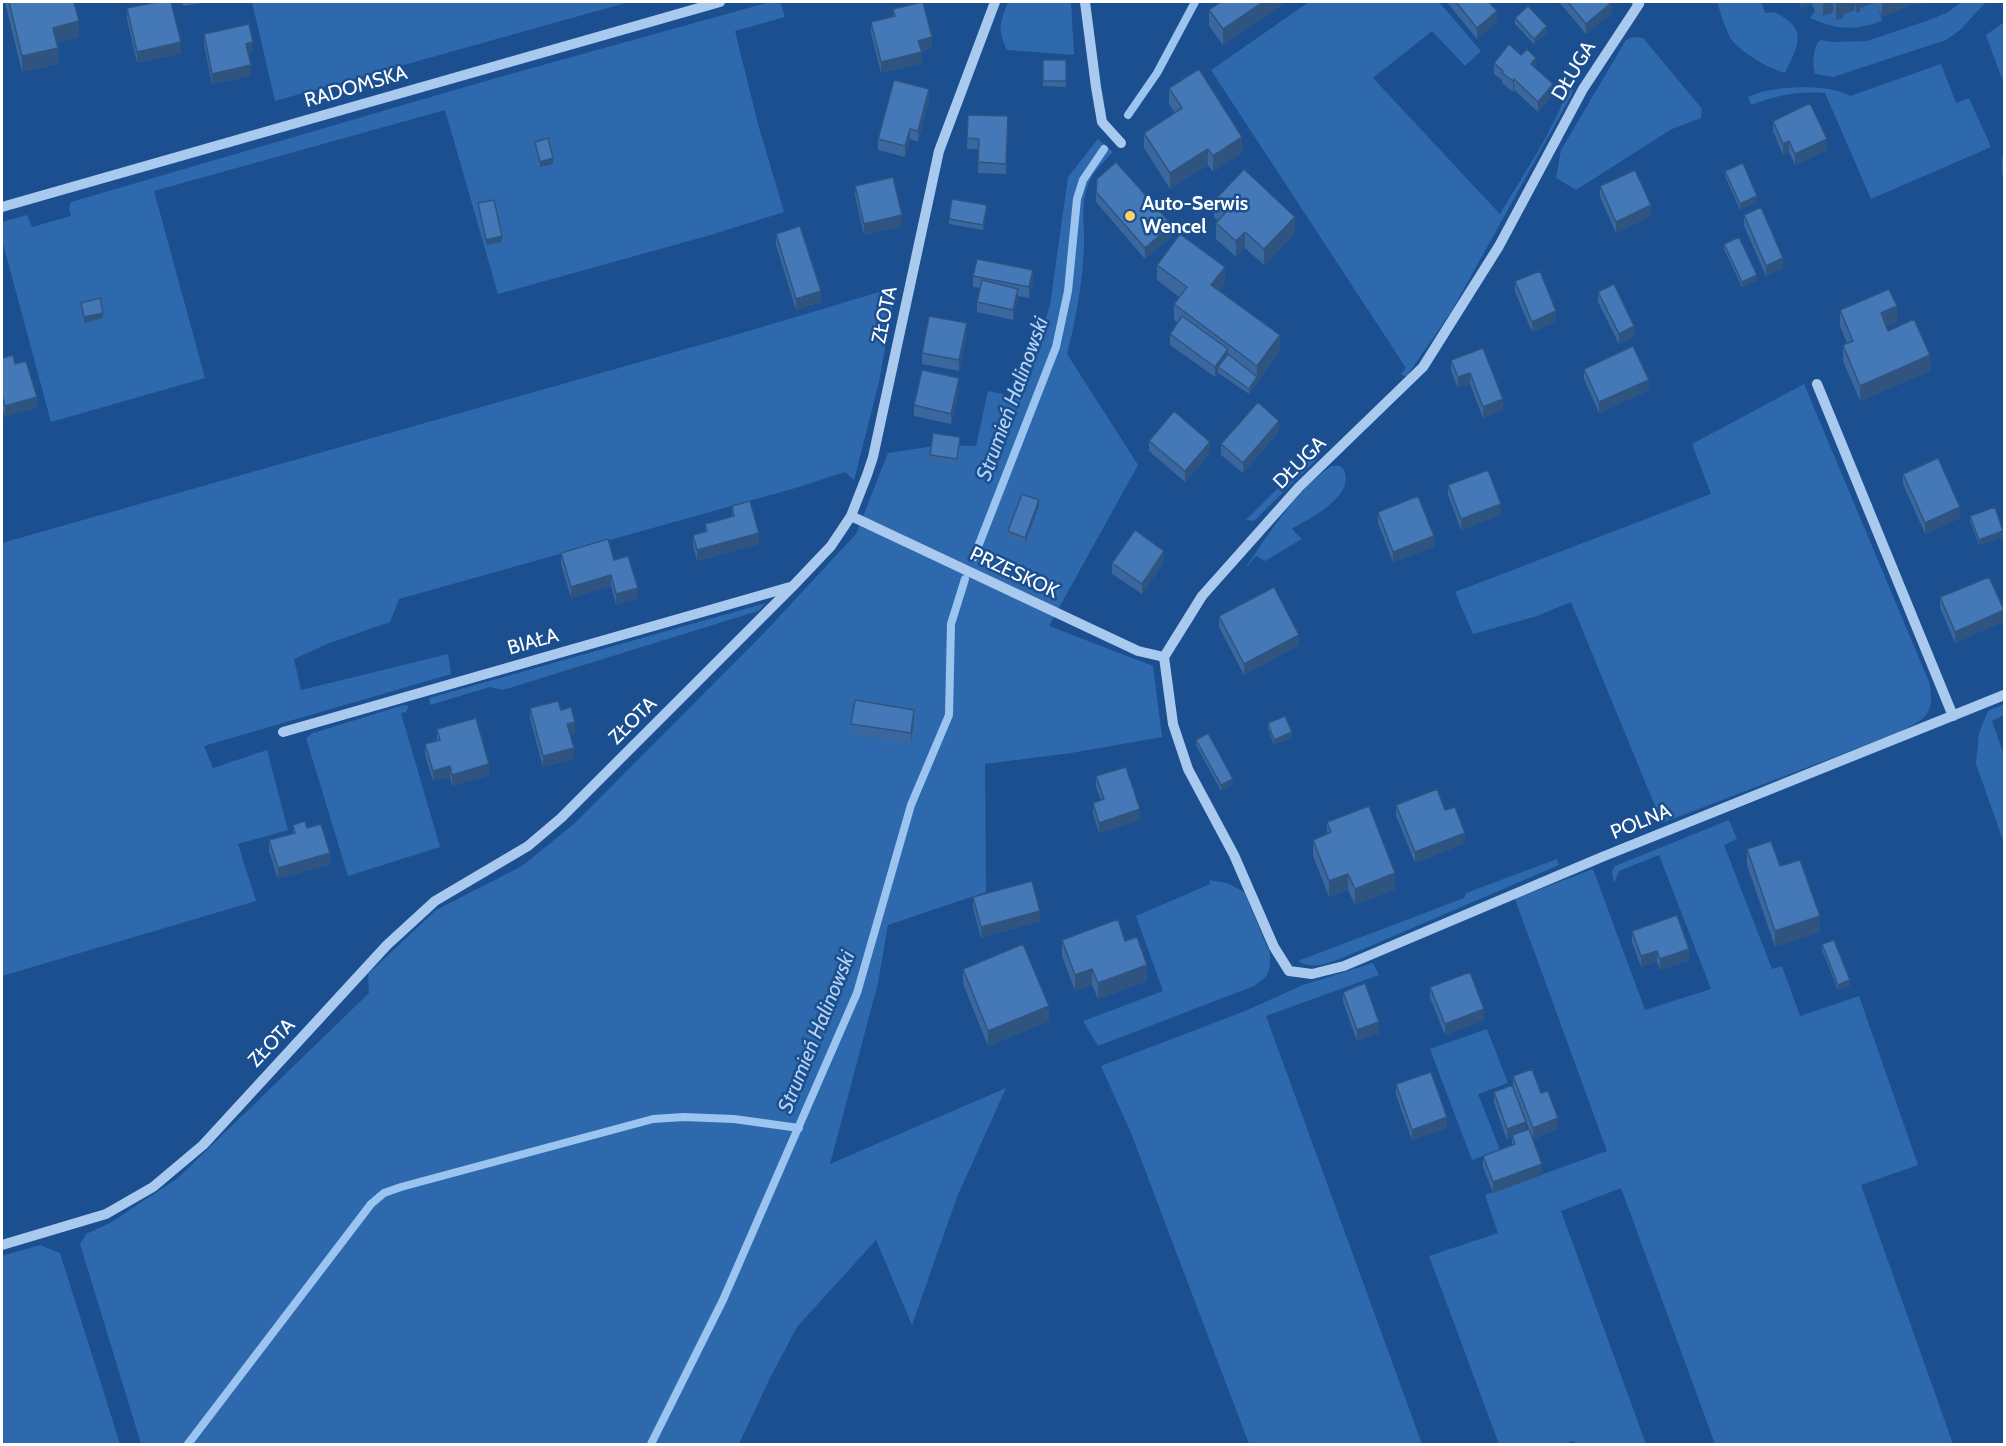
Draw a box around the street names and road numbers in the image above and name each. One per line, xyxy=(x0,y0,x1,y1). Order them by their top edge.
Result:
street label: DŁUGA xyxy=(1547,37,1601,105)
street label: RADOMSKA xyxy=(302,61,410,113)
street label: ZŁOTA xyxy=(867,284,903,346)
street label: DŁUGA xyxy=(1269,432,1331,494)
street label: PRZESKOK xyxy=(966,542,1062,604)
street label: BIAŁA xyxy=(505,623,561,661)
street label: ZŁOTA xyxy=(604,692,662,750)
street label: POLNA xyxy=(1607,799,1675,845)
street label: ZŁOTA xyxy=(244,1014,300,1072)

